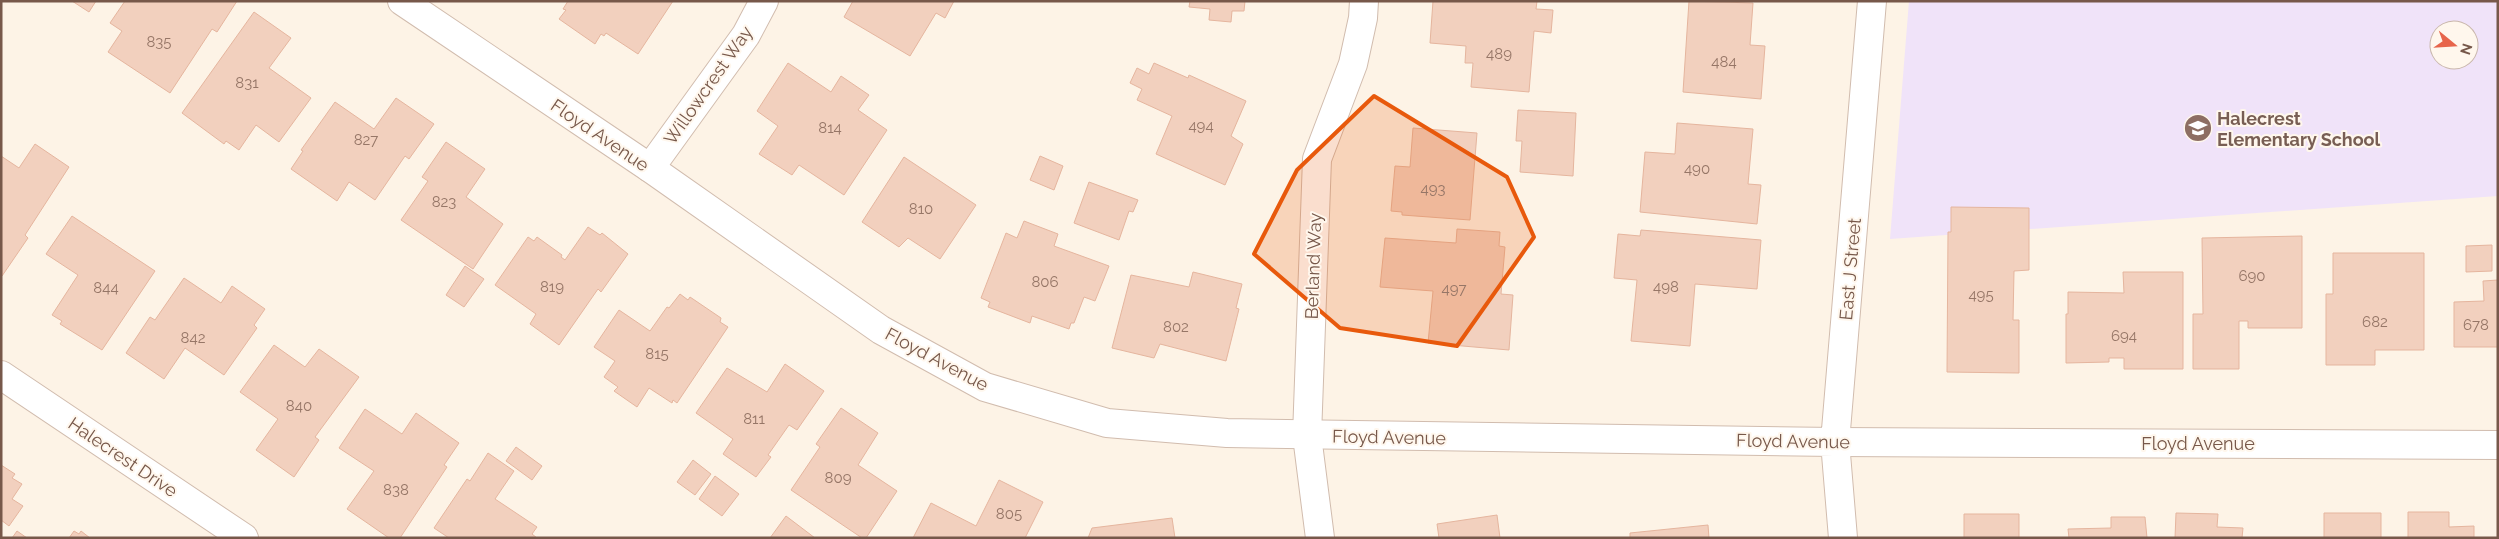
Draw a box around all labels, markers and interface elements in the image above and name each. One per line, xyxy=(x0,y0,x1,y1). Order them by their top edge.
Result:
north arrow xyxy=(2429,20,2479,70)
street label: Willowcrest Way xyxy=(659,22,757,148)
house number: 835 xyxy=(146,33,172,51)
text: N xyxy=(2457,41,2476,57)
house number: 489 xyxy=(1486,45,1512,63)
house number: 484 xyxy=(1711,53,1737,71)
house number: 831 xyxy=(235,74,259,92)
street label: Floyd Avenue xyxy=(547,95,653,176)
place label: Halecrest Elementary School xyxy=(2217,108,2381,150)
school or university icon: Halecrest Elementary School xyxy=(2183,113,2213,143)
house number: 494 xyxy=(1188,117,1214,135)
house number: 814 xyxy=(818,119,842,137)
house number: 827 xyxy=(354,131,378,149)
house number: 490 xyxy=(1684,160,1710,178)
house number: 493 xyxy=(1421,180,1446,198)
house number: 823 xyxy=(432,193,456,211)
house number: 810 xyxy=(909,200,933,218)
street label: Berland Way xyxy=(1301,212,1325,320)
street label: East J Street xyxy=(1835,217,1865,321)
house number: 690 xyxy=(2238,267,2266,285)
house number: 806 xyxy=(1031,273,1059,291)
house number: 819 xyxy=(540,278,564,296)
house number: 498 xyxy=(1653,278,1679,296)
house number: 844 xyxy=(93,279,119,297)
house number: 497 xyxy=(1442,280,1466,298)
house number: 495 xyxy=(1968,286,1994,304)
house number: 682 xyxy=(2362,313,2388,331)
house number: 678 xyxy=(2463,316,2489,334)
house number: 802 xyxy=(1163,318,1189,336)
street label: Floyd Avenue xyxy=(882,323,993,395)
house number: 694 xyxy=(2111,327,2137,345)
house number: 842 xyxy=(181,329,206,347)
house number: 815 xyxy=(645,345,669,363)
house number: 840 xyxy=(286,397,312,415)
house number: 811 xyxy=(743,410,765,428)
street label: Halecrest Drive xyxy=(64,413,182,502)
street label: Floyd Avenue xyxy=(1332,426,1446,448)
street label: Floyd Avenue xyxy=(1736,430,1850,452)
street label: Floyd Avenue xyxy=(2141,433,2255,454)
house number: 809 xyxy=(825,469,852,487)
house number: 838 xyxy=(383,481,409,499)
house number: 805 xyxy=(996,505,1022,523)

